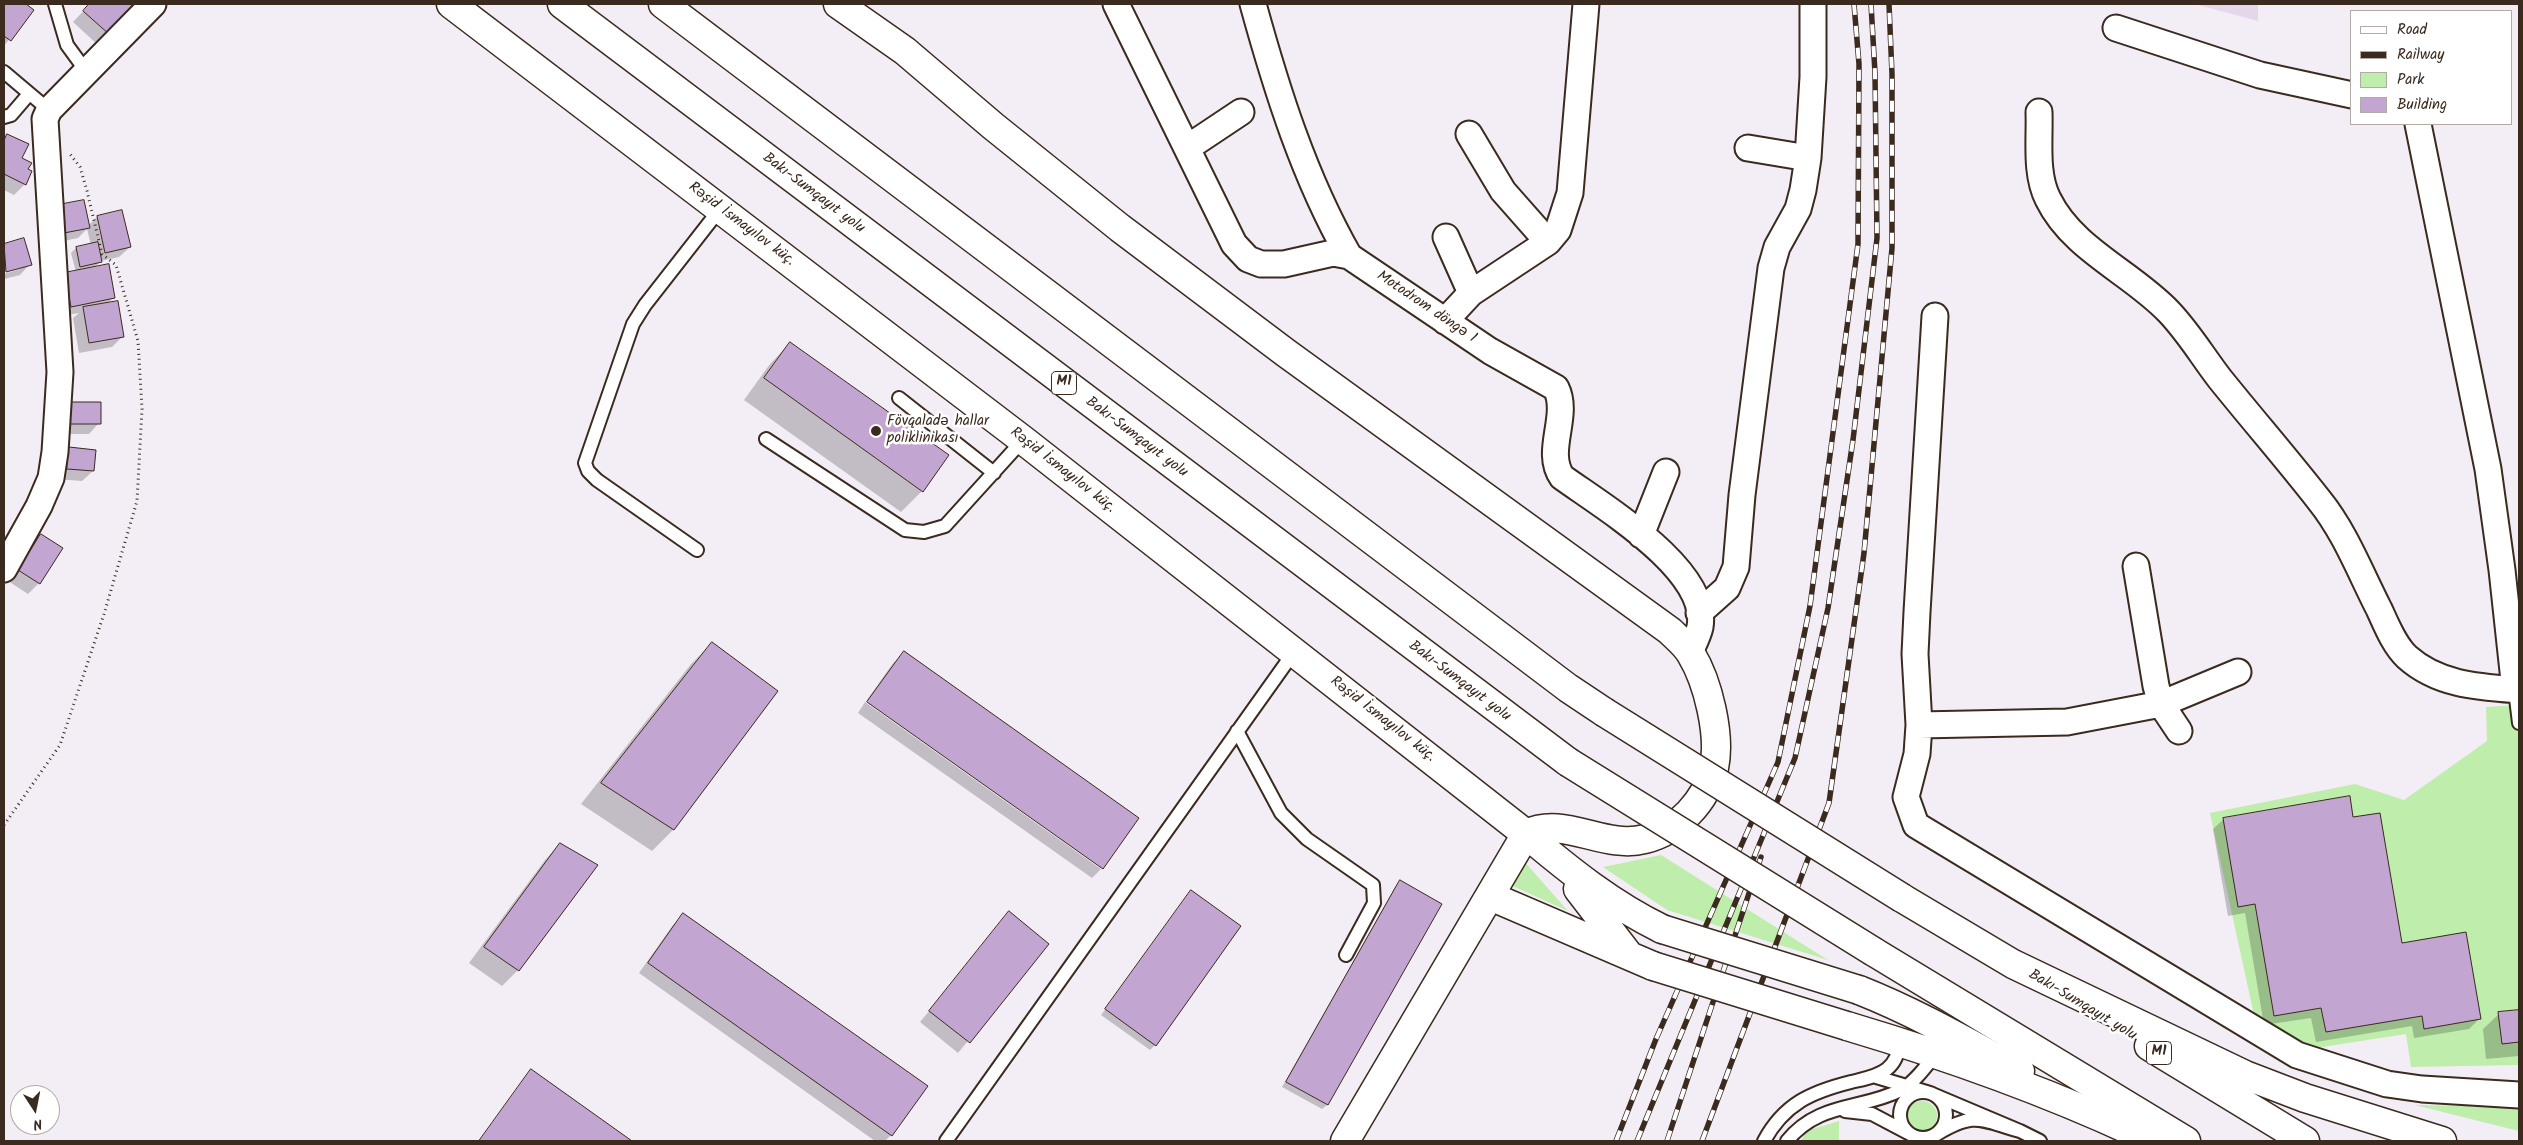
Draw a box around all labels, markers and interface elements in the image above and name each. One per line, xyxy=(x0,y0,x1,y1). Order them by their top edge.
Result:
legend xyxy=(2350,10,2513,125)
text: Road xyxy=(2397,18,2427,42)
text: Railway xyxy=(2397,43,2444,67)
text: Park xyxy=(2397,68,2424,92)
text: Building xyxy=(2397,93,2447,117)
street label: Bakı-Sumqayıt yolu xyxy=(758,150,868,238)
street label: Rəşid İsmayılov küç. xyxy=(684,179,798,271)
street label: Motodrom döngə 1 xyxy=(1373,268,1479,348)
road number: M1 xyxy=(1052,372,1076,394)
street label: Bakı-Sumqayıt yolu xyxy=(1081,394,1191,482)
place label: Fövqaladə hallar poliklinikası xyxy=(887,413,989,448)
marker: Fövqaladə hallar poliklinikası xyxy=(869,424,883,438)
street label: Rəşid İsmayılov küç. xyxy=(1006,424,1118,518)
street label: Bakı-Sumqayıt yolu xyxy=(1404,638,1514,726)
street label: Rəşid İsmayılov küç. xyxy=(1326,673,1438,767)
street label: Bakı-Sumqayıt yolu xyxy=(2025,967,2139,1045)
road number: M1 xyxy=(2146,1042,2172,1064)
north arrow xyxy=(10,1085,60,1135)
text: N xyxy=(31,1112,44,1135)

